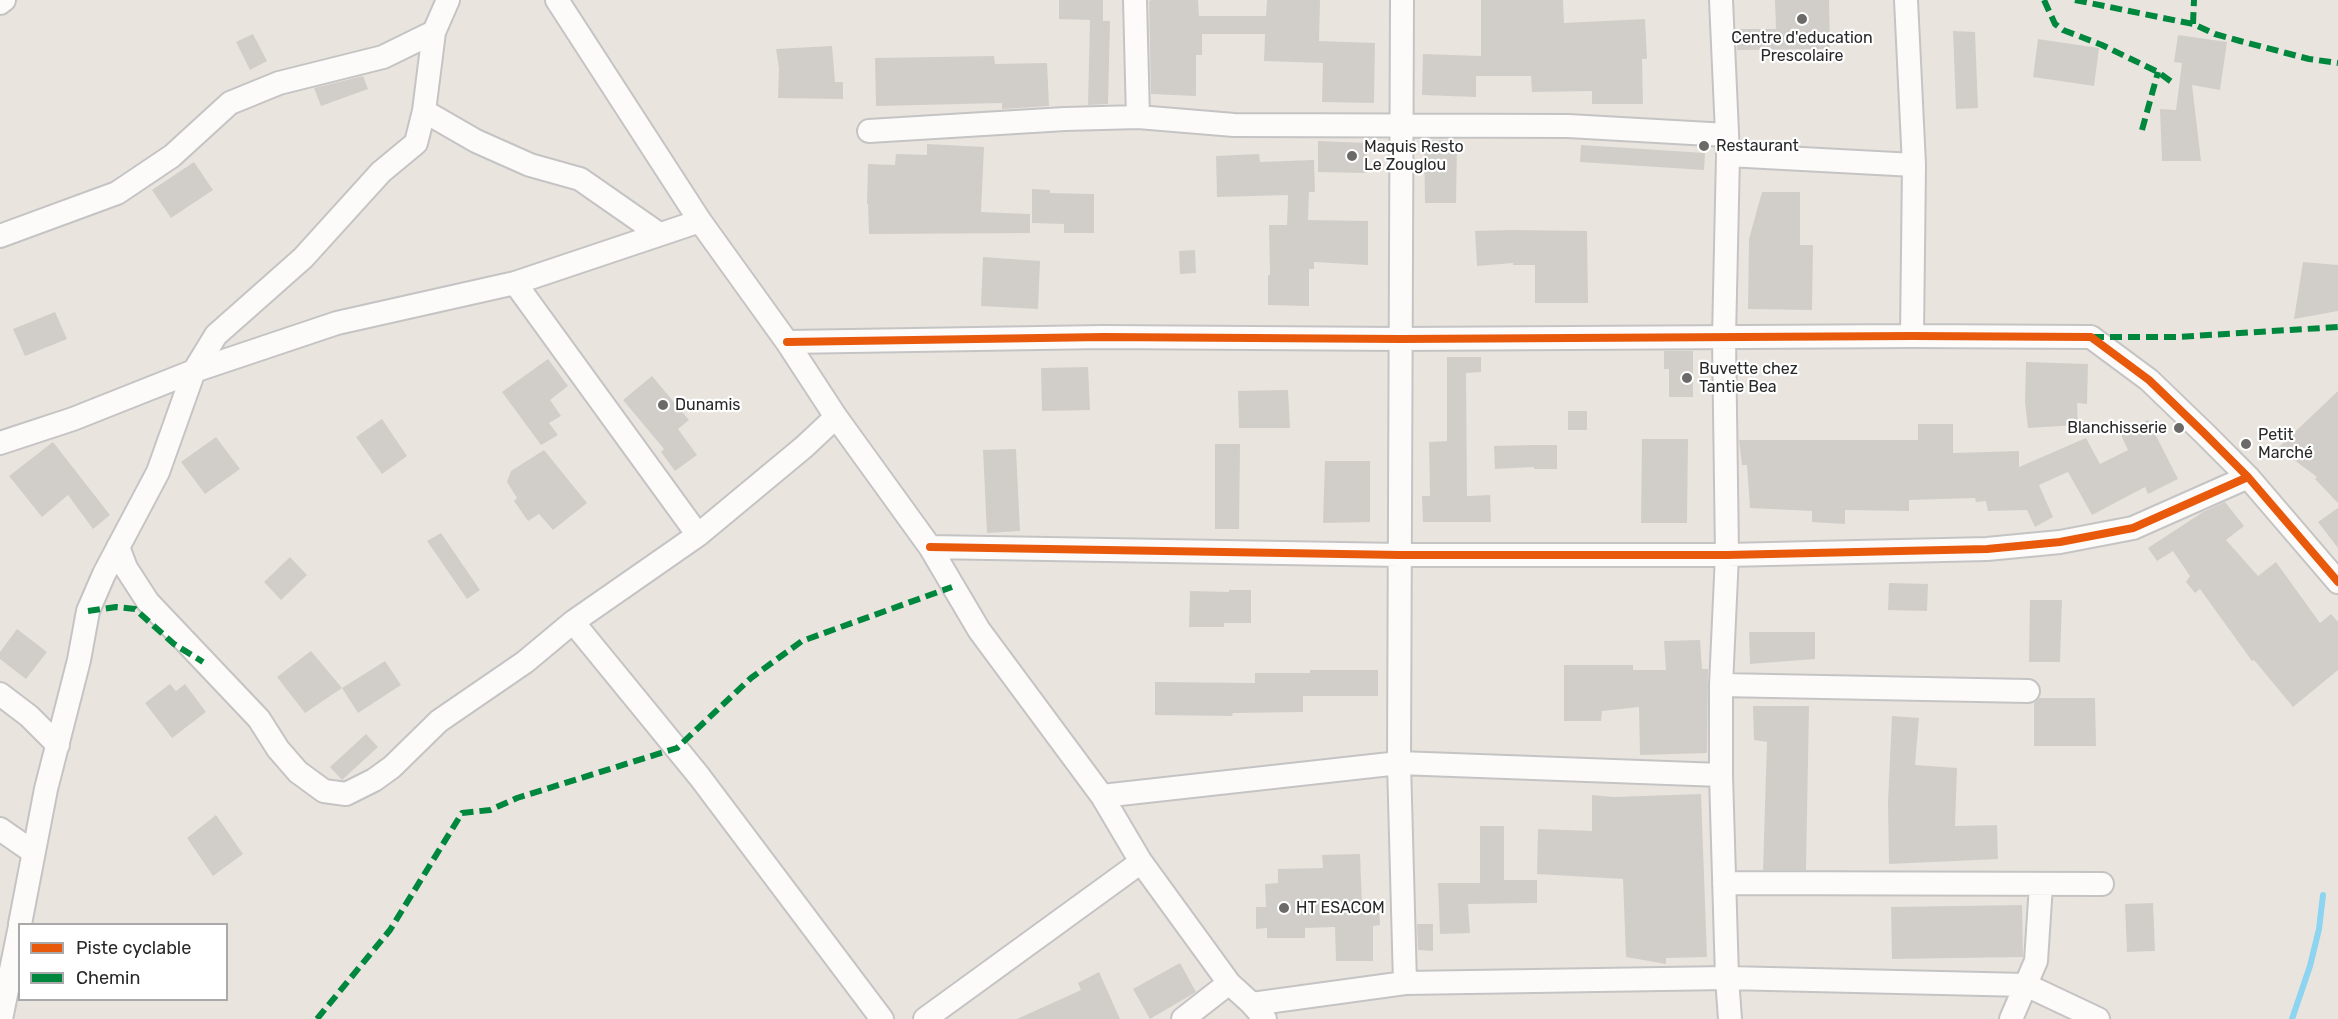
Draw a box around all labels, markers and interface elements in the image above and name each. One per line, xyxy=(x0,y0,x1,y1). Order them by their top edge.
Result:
marker: Centre d'education Prescolaire xyxy=(1795,12,1809,26)
place label: Centre d'education Prescolaire xyxy=(1731,28,1873,66)
place label: Restaurant xyxy=(1716,136,1799,156)
place label: Maquis Resto Le Zouglou xyxy=(1364,137,1464,175)
marker: Restaurant xyxy=(1697,139,1711,153)
marker: Maquis Resto Le Zouglou xyxy=(1345,149,1359,163)
place label: Buvette chez Tantie Bea xyxy=(1699,359,1798,397)
marker: Buvette chez Tantie Bea xyxy=(1680,371,1694,385)
place label: Dunamis xyxy=(675,395,740,415)
marker: Dunamis xyxy=(656,398,670,412)
place label: Blanchisserie xyxy=(2067,418,2167,438)
marker: Blanchisserie xyxy=(2172,421,2186,435)
place label: Petit Marché xyxy=(2258,425,2313,463)
marker: Petit Marché xyxy=(2239,437,2253,451)
place label: HT ESACOM xyxy=(1296,898,1385,918)
marker: HT ESACOM xyxy=(1277,901,1291,915)
legend xyxy=(18,923,228,1001)
text: Piste cyclable xyxy=(76,937,191,959)
text: Chemin xyxy=(76,967,140,989)

